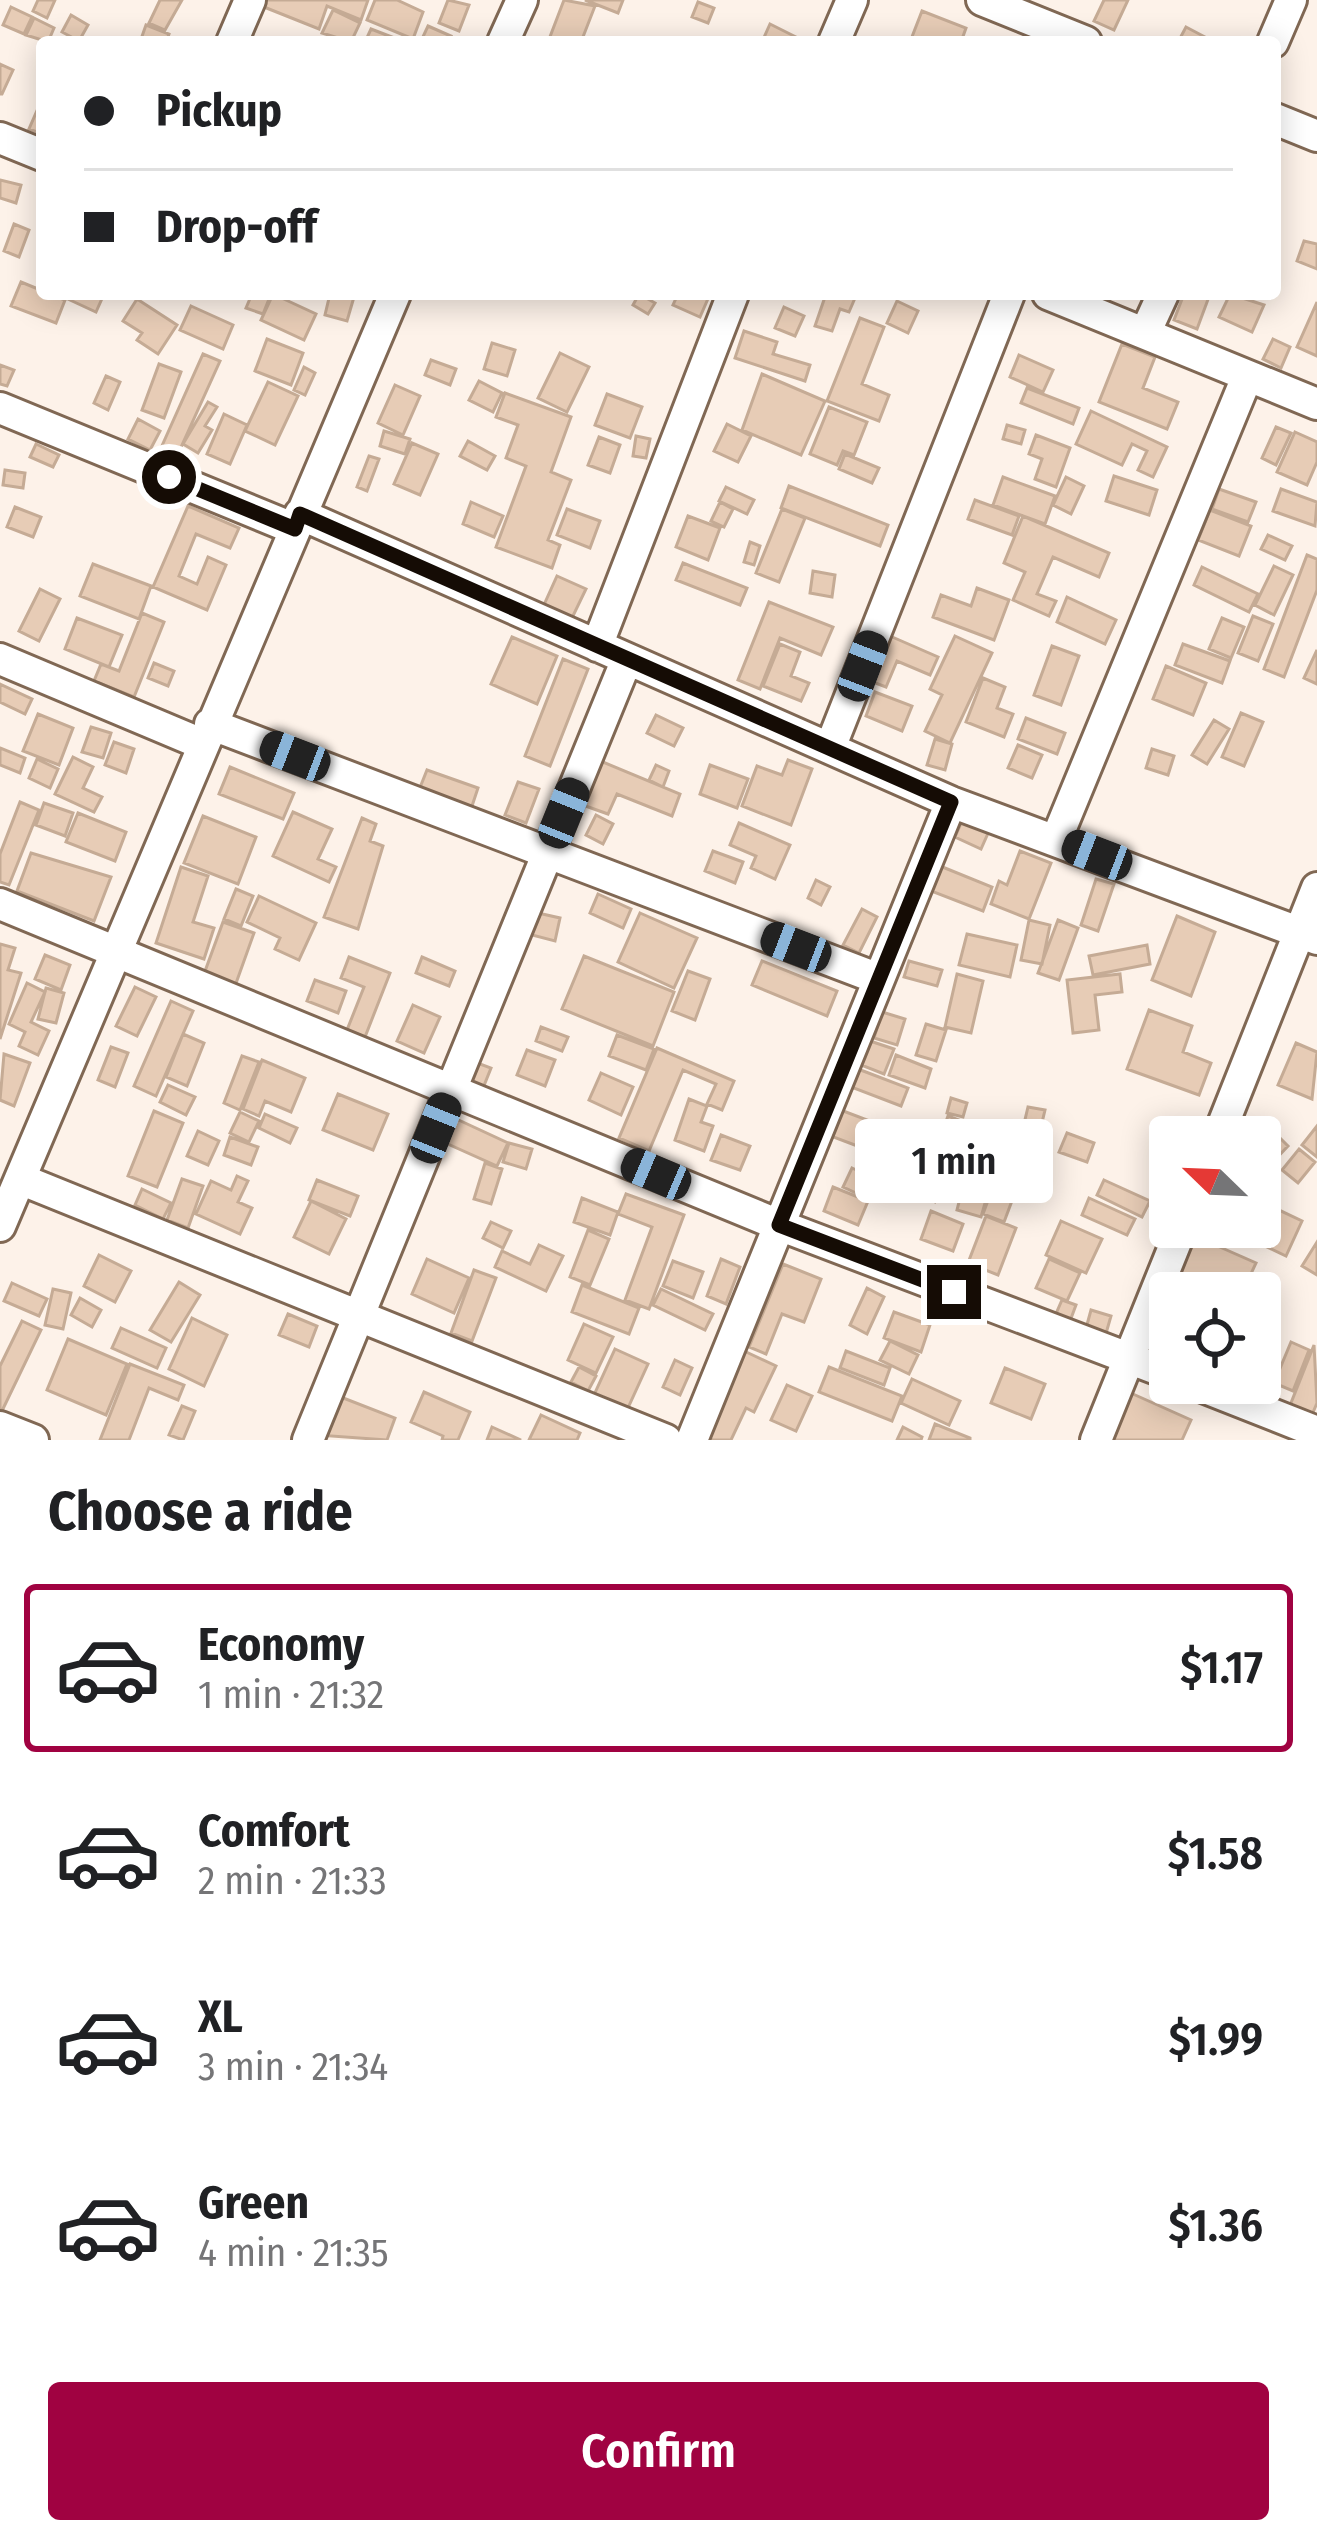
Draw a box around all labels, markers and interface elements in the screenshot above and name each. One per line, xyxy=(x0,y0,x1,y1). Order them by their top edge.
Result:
text: Pickup xyxy=(156,84,282,138)
text: Drop-off xyxy=(156,200,317,254)
route start xyxy=(142,450,196,504)
car xyxy=(833,626,893,706)
car xyxy=(255,726,335,786)
car xyxy=(534,773,594,853)
car xyxy=(1057,825,1137,885)
car xyxy=(756,917,836,977)
car xyxy=(406,1088,466,1168)
north arrow xyxy=(1149,1116,1281,1248)
map controls xyxy=(1149,1116,1281,1404)
callout: 1 min xyxy=(855,1118,1053,1202)
text: 1 min xyxy=(912,1138,996,1184)
car xyxy=(616,1143,696,1205)
route end xyxy=(927,1265,981,1319)
button: locate xyxy=(1149,1272,1281,1404)
text: Choose a ride xyxy=(48,1480,353,1544)
icon: car xyxy=(54,1614,162,1722)
text: Economy xyxy=(198,1618,364,1672)
text: $1.17 xyxy=(1180,1641,1263,1695)
text: 1 min · 21:32 xyxy=(198,1672,384,1718)
icon: car xyxy=(54,1800,162,1908)
text: Comfort xyxy=(198,1804,350,1858)
text: $1.58 xyxy=(1168,1827,1263,1881)
text: 2 min · 21:33 xyxy=(198,1858,387,1904)
icon: car xyxy=(54,1986,162,2094)
text: XL xyxy=(198,1990,243,2044)
text: $1.99 xyxy=(1169,2013,1263,2067)
text: 3 min · 21:34 xyxy=(198,2044,388,2090)
icon: car xyxy=(54,2172,162,2280)
text: Green xyxy=(198,2176,309,2230)
text: $1.36 xyxy=(1168,2199,1263,2253)
text: 4 min · 21:35 xyxy=(198,2230,389,2276)
button: Confirm xyxy=(48,2382,1269,2520)

